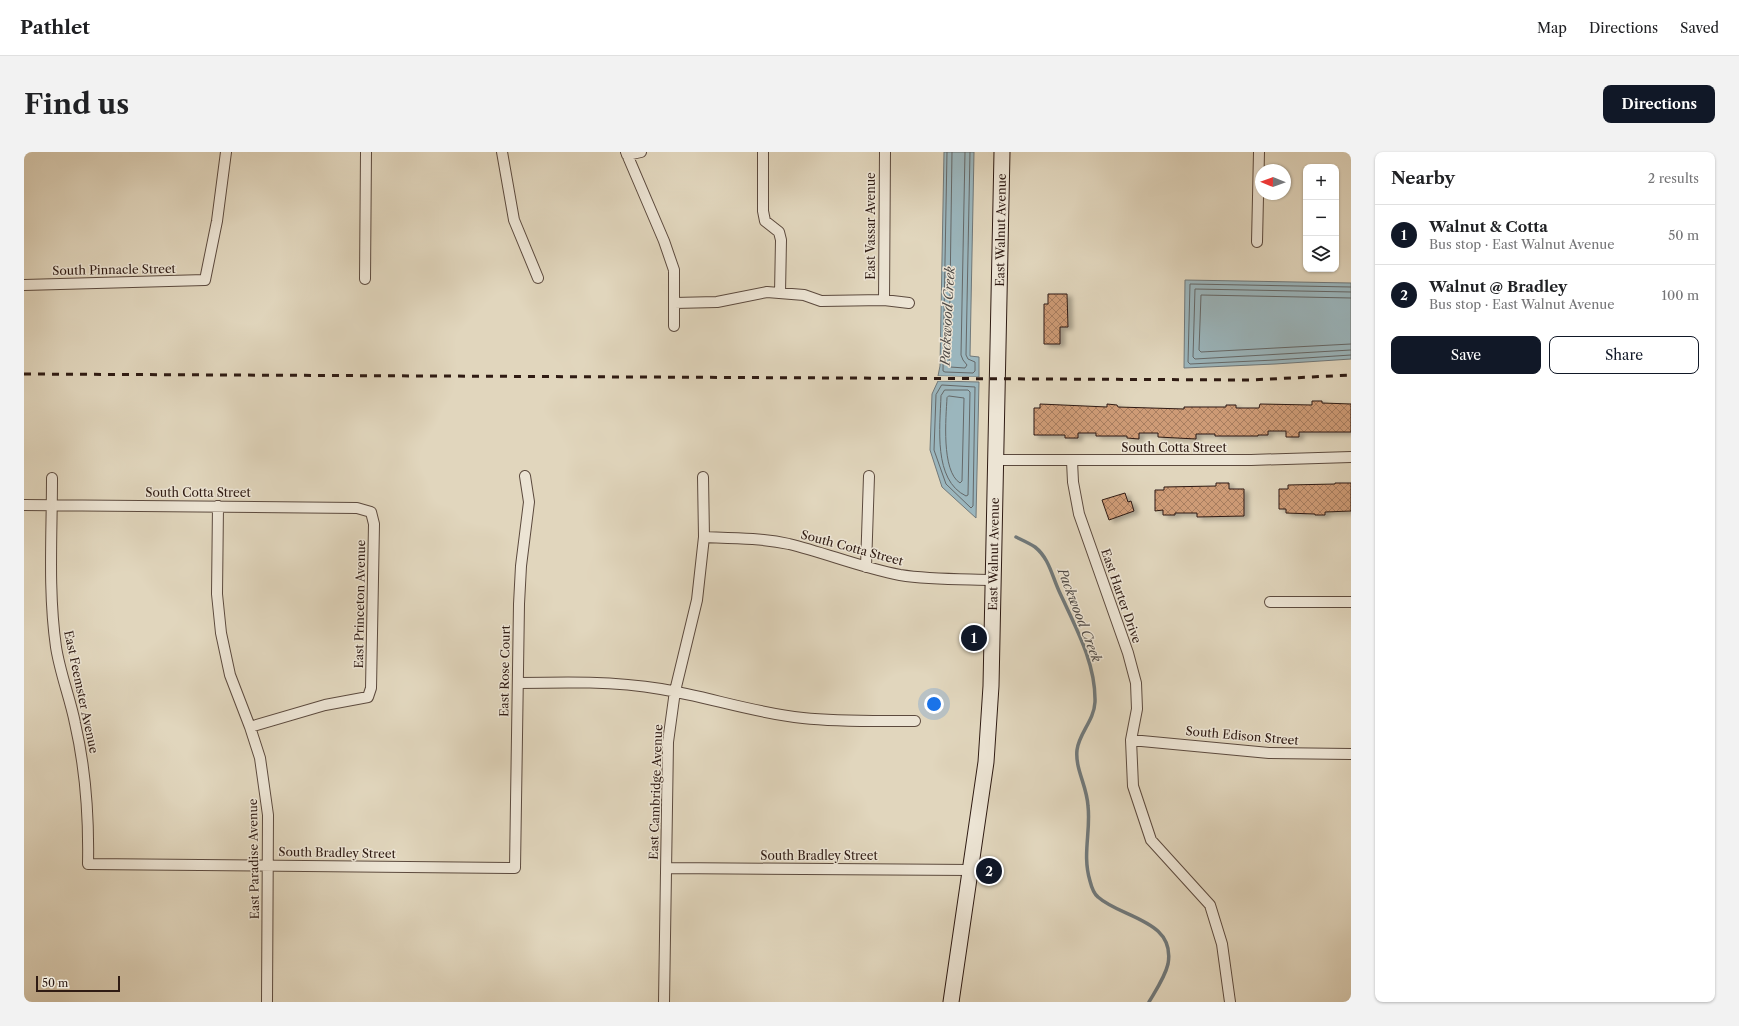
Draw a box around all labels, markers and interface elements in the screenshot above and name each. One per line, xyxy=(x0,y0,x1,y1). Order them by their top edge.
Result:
text: Pathlet xyxy=(20,16,90,39)
text: Map xyxy=(1537,19,1567,37)
text: Directions xyxy=(1589,19,1658,37)
text: Saved xyxy=(1680,19,1719,37)
button: Directions xyxy=(1603,85,1715,123)
text: Find us xyxy=(24,87,129,121)
north arrow xyxy=(1255,164,1291,200)
map controls xyxy=(1303,164,1339,272)
button: + xyxy=(1303,164,1339,200)
text: Nearby xyxy=(1391,168,1455,188)
text: 2 results xyxy=(1648,170,1699,186)
street label: East Vassar Avenue xyxy=(863,172,878,280)
street label: East Walnut Avenue xyxy=(992,173,1009,287)
button: − xyxy=(1303,200,1339,236)
text: Walnut & Cotta xyxy=(1429,217,1548,236)
text: 1 xyxy=(1401,227,1407,243)
text: 50 m xyxy=(1668,227,1699,243)
button: layers xyxy=(1303,236,1339,272)
text: Bus stop · East Walnut Avenue xyxy=(1429,236,1615,252)
street label: South Pinnacle Street xyxy=(52,261,177,278)
water label: Packwood Creek xyxy=(936,266,958,367)
text: Walnut @ Bradley xyxy=(1429,277,1567,296)
text: 2 xyxy=(1400,287,1408,303)
text: 100 m xyxy=(1661,287,1699,303)
text: Bus stop · East Walnut Avenue xyxy=(1429,296,1615,312)
button: Save xyxy=(1391,336,1541,374)
button: Share xyxy=(1549,336,1699,374)
street label: South Cotta Street xyxy=(1121,440,1227,455)
street label: South Cotta Street xyxy=(145,485,251,500)
street label: East Walnut Avenue xyxy=(985,497,1002,611)
street label: South Cotta Street xyxy=(799,527,906,569)
street label: East Princeton Avenue xyxy=(351,539,368,669)
street label: East Harter Drive xyxy=(1098,547,1145,645)
water label: Packwood Creek xyxy=(1054,565,1105,664)
pin: 1 xyxy=(961,623,987,653)
street label: East Rose Court xyxy=(496,624,513,717)
street label: East Feemster Avenue xyxy=(61,629,102,755)
your location xyxy=(924,694,944,714)
street label: South Edison Street xyxy=(1185,723,1300,748)
street label: East Cambridge Avenue xyxy=(646,724,665,860)
street label: East Paradise Avenue xyxy=(245,798,262,920)
street label: South Bradley Street xyxy=(278,844,397,861)
street label: South Bradley Street xyxy=(760,848,878,863)
pin: 2 xyxy=(976,856,1002,886)
scale bar xyxy=(36,974,120,993)
text: 50 m xyxy=(42,976,68,990)

